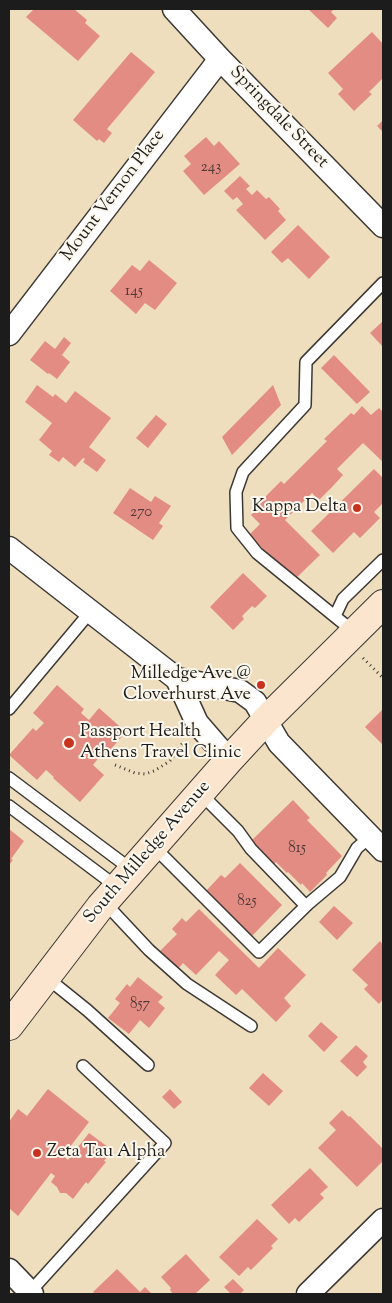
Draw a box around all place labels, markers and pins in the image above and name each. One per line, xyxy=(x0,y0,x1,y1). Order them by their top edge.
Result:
place label: Kappa Delta xyxy=(252,497,347,519)
marker: Kappa Delta xyxy=(351,502,363,514)
place label: Milledge Ave @ Cloverhurst Ave xyxy=(123,664,251,706)
marker: Milledge Ave @ Cloverhurst Ave xyxy=(255,679,267,691)
place label: Passport Health Athens Travel Clinic xyxy=(80,722,241,764)
marker: Passport Health Athens Travel Clinic xyxy=(62,736,76,750)
place label: Zeta Tau Alpha xyxy=(47,1142,165,1164)
marker: Zeta Tau Alpha xyxy=(31,1147,43,1159)

